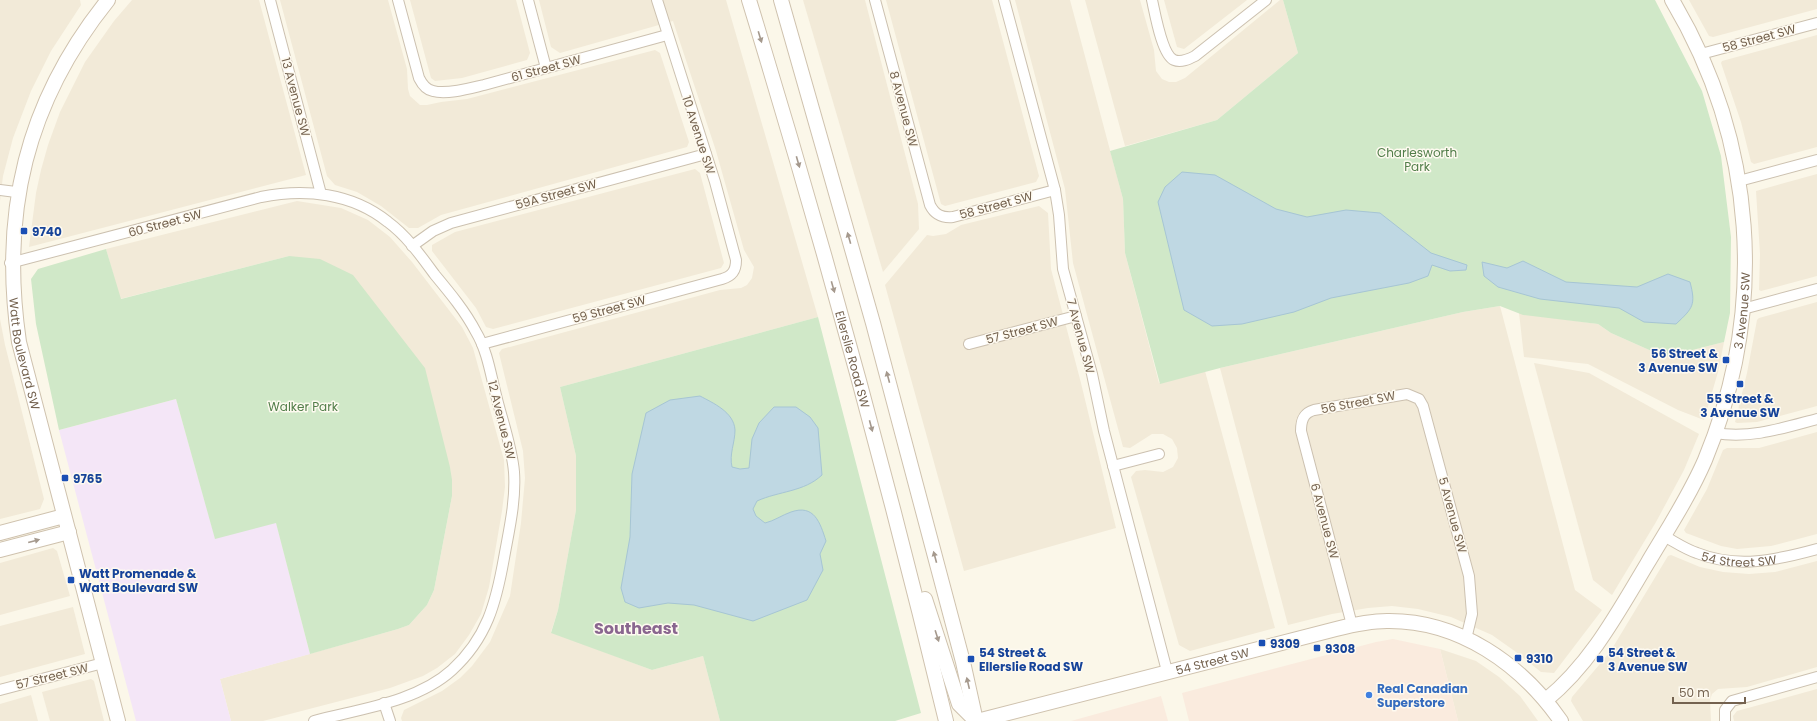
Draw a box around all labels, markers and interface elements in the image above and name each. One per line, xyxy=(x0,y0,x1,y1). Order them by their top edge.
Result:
street label: 58 Street SW xyxy=(1720,20,1798,56)
one-way arrow xyxy=(757,32,763,44)
street label: 61 Street SW xyxy=(509,50,583,85)
street label: 13 Avenue SW xyxy=(277,56,315,139)
street label: 8 Avenue SW xyxy=(886,69,922,149)
street label: 10 Avenue SW xyxy=(678,94,720,177)
park label: Charlesworth Park xyxy=(1377,144,1457,175)
one-way arrow xyxy=(795,156,801,168)
street label: 59A Street SW xyxy=(513,175,599,213)
street label: 58 Street SW xyxy=(957,187,1035,223)
street label: 60 Street SW xyxy=(126,205,204,241)
place label: 9740 xyxy=(32,223,62,240)
marker: 9740 xyxy=(19,226,29,236)
one-way arrow xyxy=(846,232,852,244)
street label: 3 Avenue SW xyxy=(1729,272,1753,350)
one-way arrow xyxy=(830,281,836,293)
street label: 59 Street SW xyxy=(570,291,648,327)
street label: Watt Boulevard SW xyxy=(6,297,45,412)
street label: 7 Avenue SW xyxy=(1063,297,1099,376)
street label: Ellerslie Road SW xyxy=(832,309,875,410)
street label: 57 Street SW xyxy=(984,312,1060,348)
place label: 56 Street & 3 Avenue SW xyxy=(1638,345,1718,376)
marker: 56 Street & 3 Avenue SW xyxy=(1721,355,1731,365)
one-way arrow xyxy=(884,371,890,383)
street label: 12 Avenue SW xyxy=(484,379,520,462)
marker: 55 Street & 3 Avenue SW xyxy=(1735,379,1745,389)
street label: 56 Street SW xyxy=(1319,386,1397,418)
place label: 55 Street & 3 Avenue SW xyxy=(1700,390,1780,421)
park label: Walker Park xyxy=(268,398,339,415)
one-way arrow xyxy=(868,420,874,432)
place label: 9765 xyxy=(73,470,102,487)
marker: 9765 xyxy=(60,473,70,483)
street label: 5 Avenue SW xyxy=(1435,475,1471,555)
street label: 6 Avenue SW xyxy=(1307,481,1343,561)
one-way arrow xyxy=(29,538,41,544)
street label: 54 Street SW xyxy=(1699,547,1778,570)
one-way arrow xyxy=(932,551,938,563)
place label: Watt Promenade & Watt Boulevard SW xyxy=(79,565,199,596)
marker: Watt Promenade & Watt Boulevard SW xyxy=(66,575,76,585)
district label: Southeast xyxy=(594,617,678,640)
one-way arrow xyxy=(934,630,940,642)
place label: 9309 xyxy=(1270,635,1300,652)
marker: 9309 xyxy=(1257,638,1267,648)
place label: 9308 xyxy=(1325,640,1355,657)
street label: 54 Street SW xyxy=(1174,643,1251,678)
marker: 9308 xyxy=(1312,643,1322,653)
place label: 54 Street & Ellerslie Road SW xyxy=(979,644,1084,675)
place label: 54 Street & 3 Avenue SW xyxy=(1608,644,1688,675)
place label: 9310 xyxy=(1526,650,1553,667)
marker: 9310 xyxy=(1513,653,1523,663)
marker: 54 Street & Ellerslie Road SW xyxy=(966,654,976,664)
marker: 54 Street & 3 Avenue SW xyxy=(1595,654,1605,664)
street label: 57 Street SW xyxy=(14,659,90,693)
one-way arrow xyxy=(964,677,970,689)
scale bar xyxy=(1673,679,1745,705)
place label: Real Canadian Superstore xyxy=(1377,680,1468,711)
text: 50 m xyxy=(1679,684,1710,701)
marker: Real Canadian Superstore xyxy=(1364,690,1374,700)

